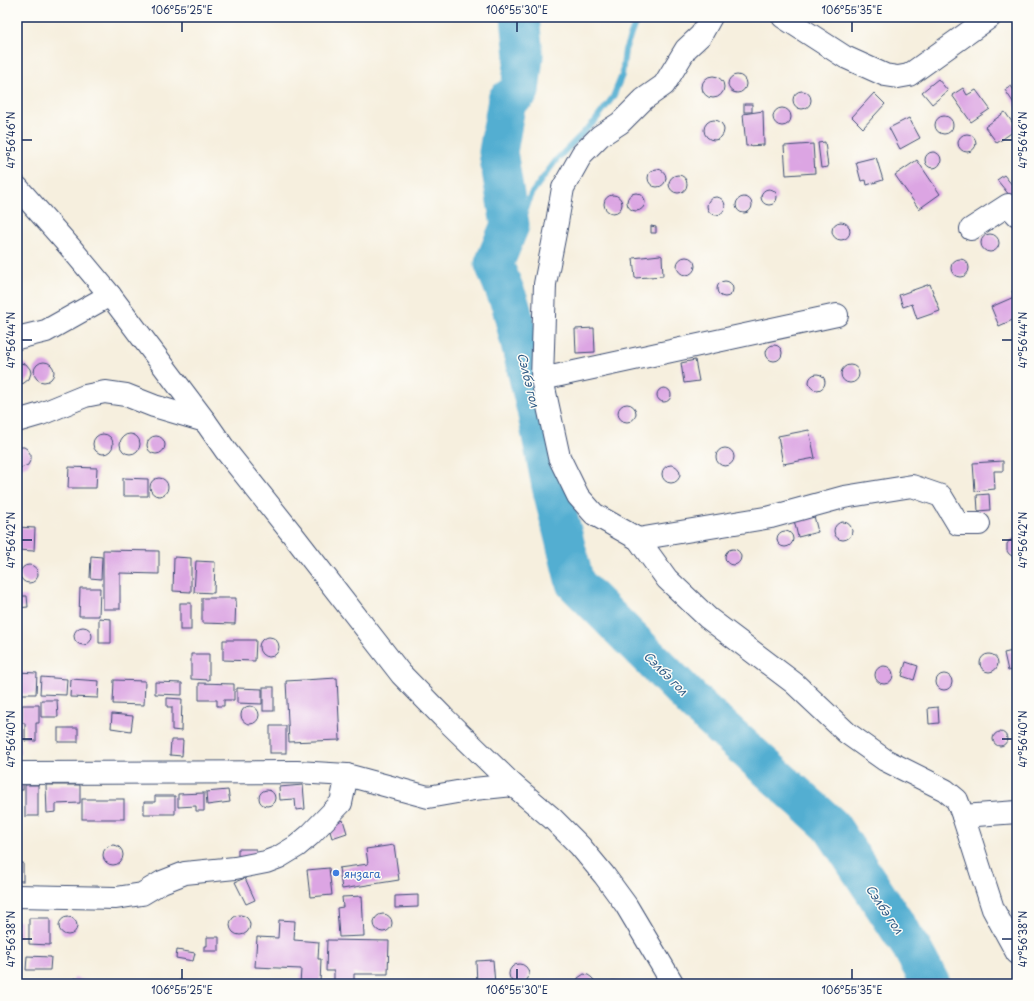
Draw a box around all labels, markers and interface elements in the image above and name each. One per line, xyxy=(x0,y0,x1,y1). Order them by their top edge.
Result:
text: 106°55'25"E xyxy=(151,2,213,17)
text: 106°55'30"E xyxy=(486,2,548,17)
text: 106°55'35"E xyxy=(821,2,883,17)
text: 47°56'46"N xyxy=(3,111,18,168)
text: 47°56'46"N xyxy=(1015,111,1030,168)
text: 47°56'44"N xyxy=(3,312,18,368)
text: 47°56'44"N xyxy=(1015,312,1030,368)
water label: Сэлбэ гол xyxy=(513,351,545,409)
text: 47°56'42"N xyxy=(3,512,18,568)
text: 47°56'42"N xyxy=(1015,512,1030,568)
water label: Сэлбэ гол xyxy=(640,647,692,699)
text: 47°56'40"N xyxy=(3,710,18,768)
text: 47°56'40"N xyxy=(1015,710,1030,768)
place label: янзага xyxy=(344,865,381,882)
marker: янзага xyxy=(331,868,341,878)
water label: Сэлбэ гол xyxy=(862,881,908,937)
text: 47°56'38"N xyxy=(3,911,18,967)
text: 47°56'38"N xyxy=(1015,911,1030,967)
text: 106°55'25"E xyxy=(151,982,213,997)
text: 106°55'30"E xyxy=(486,982,548,997)
text: 106°55'35"E xyxy=(821,982,883,997)

